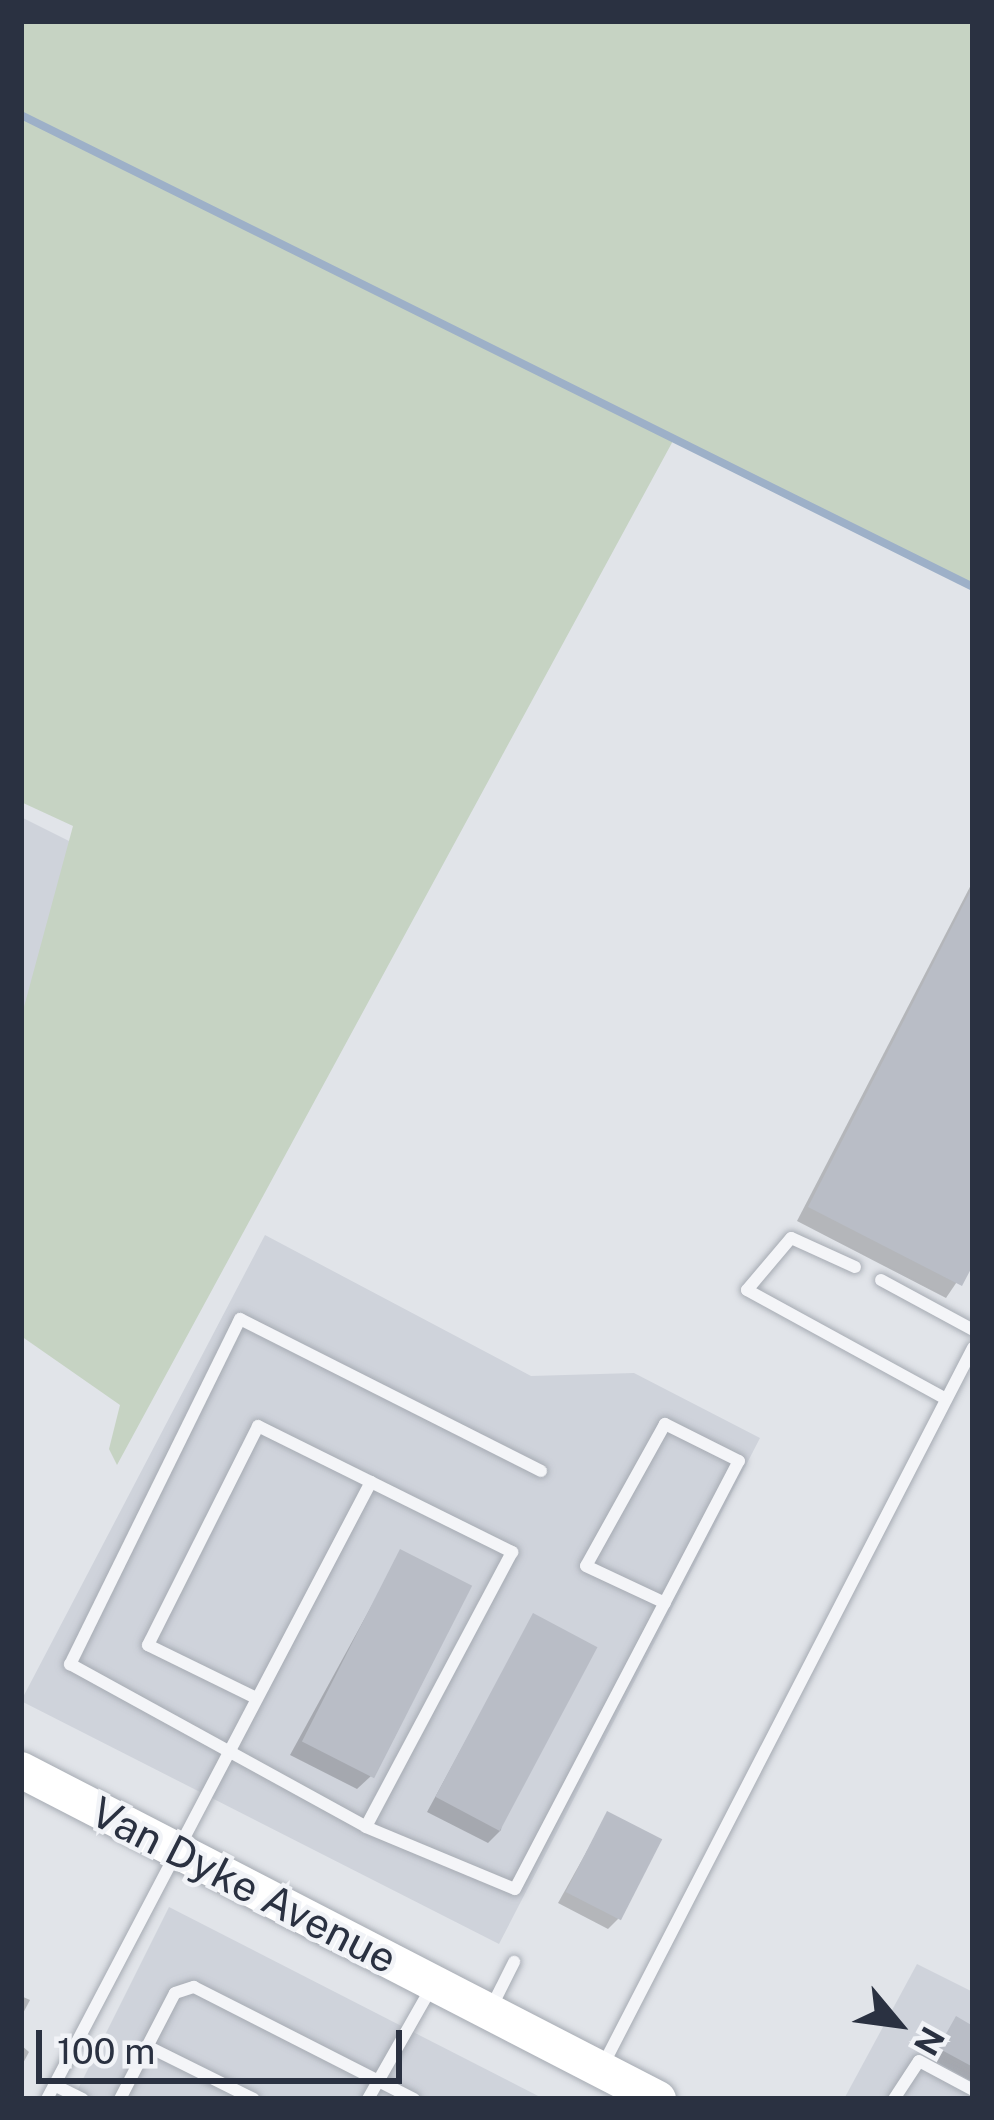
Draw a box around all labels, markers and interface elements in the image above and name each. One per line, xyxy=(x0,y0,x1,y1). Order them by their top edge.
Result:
street label: Van Dyke Avenue xyxy=(83,1786,405,1984)
north arrow xyxy=(838,1964,958,2084)
scale bar xyxy=(42,2006,408,2080)
text: N xyxy=(907,2021,952,2062)
text: 100 m xyxy=(57,2030,155,2072)

